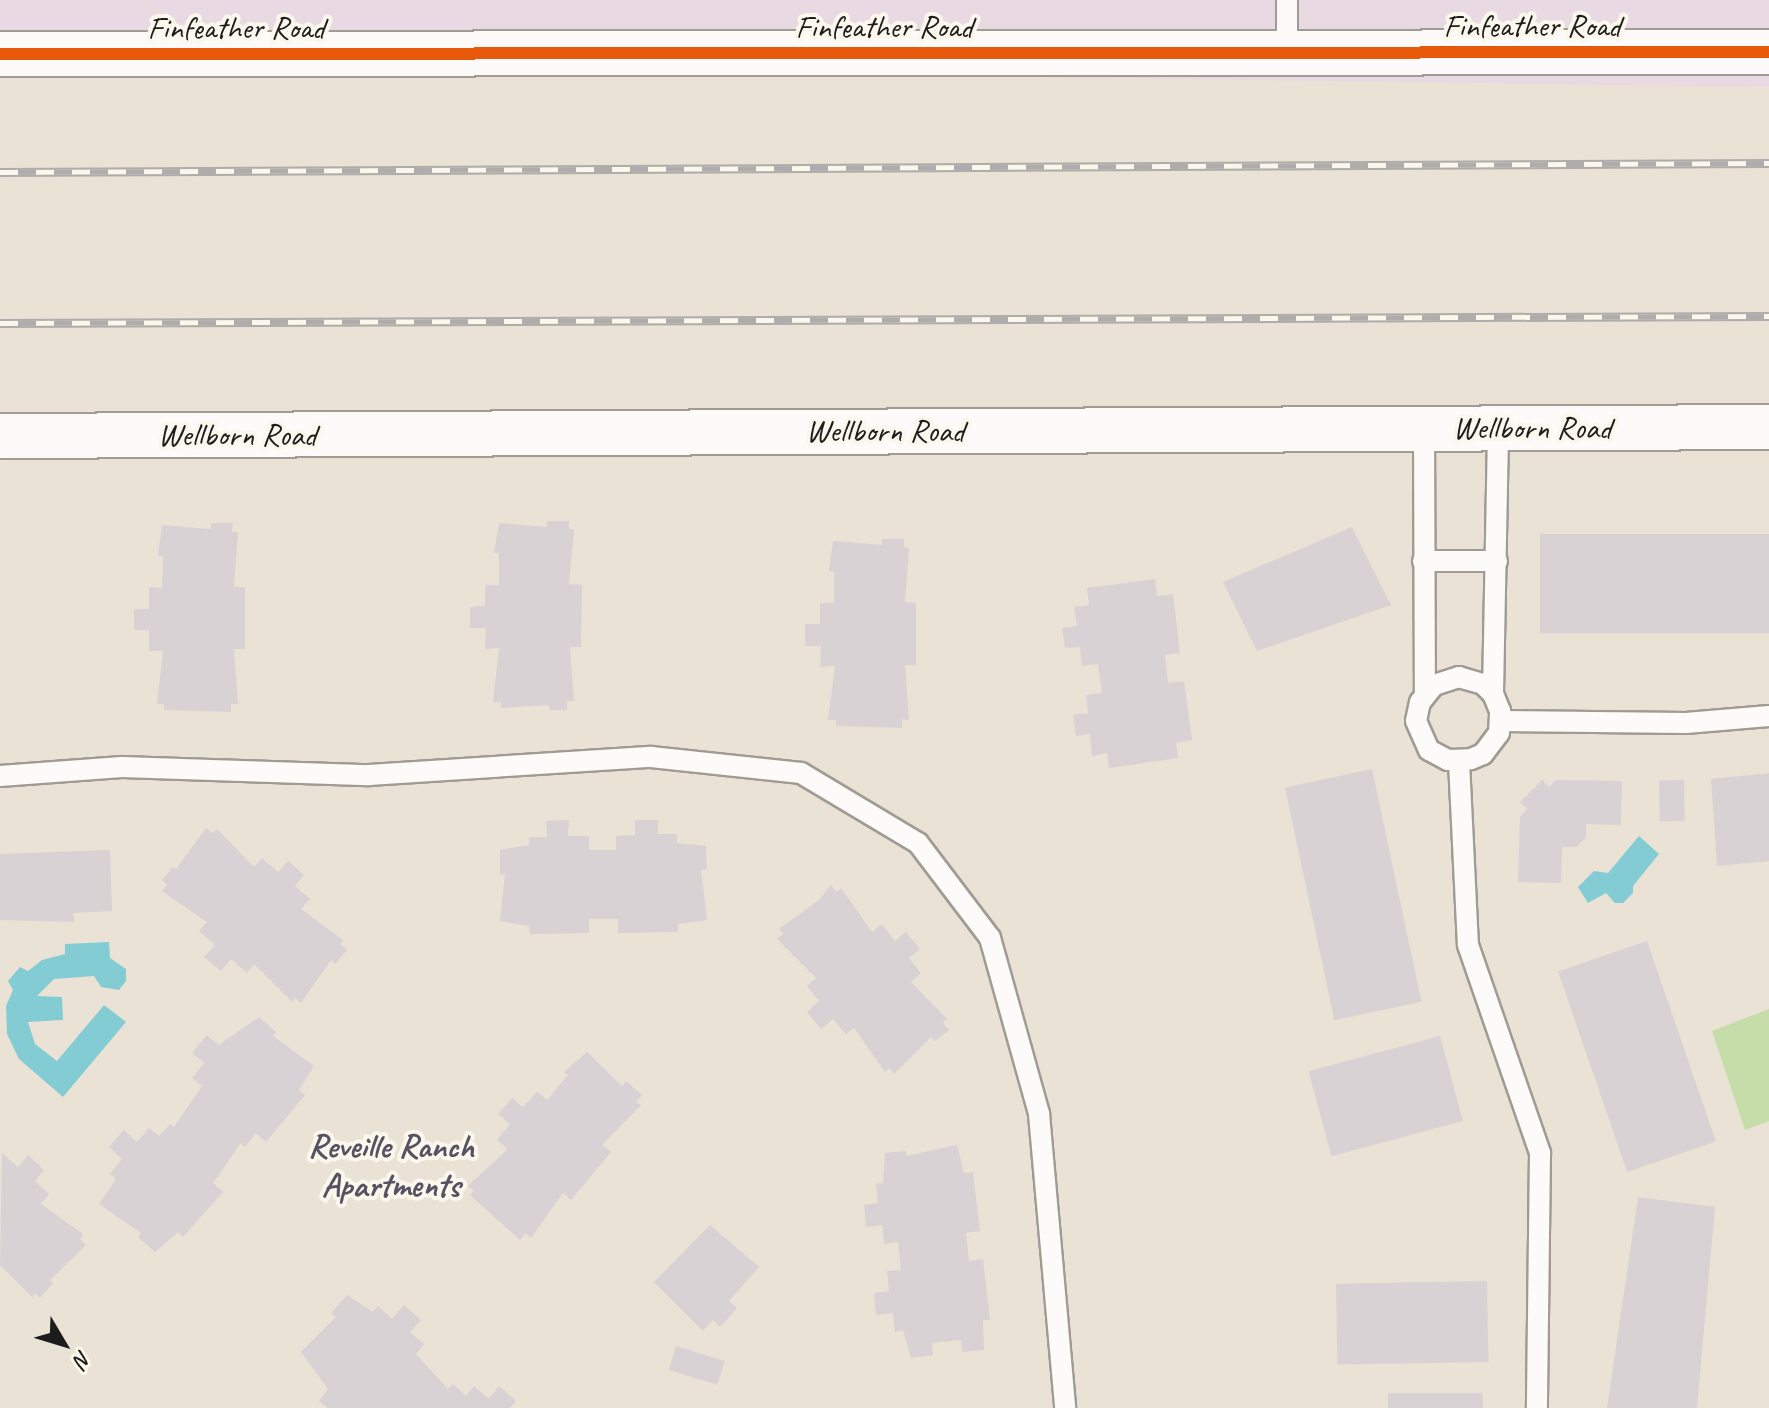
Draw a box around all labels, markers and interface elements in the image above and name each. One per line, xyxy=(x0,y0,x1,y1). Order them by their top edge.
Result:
street label: Finfeather Road xyxy=(1444,7,1620,45)
street label: Finfeather Road xyxy=(796,8,972,46)
street label: Finfeather Road xyxy=(148,9,324,47)
street label: Wellborn Road xyxy=(1453,409,1611,447)
street label: Wellborn Road xyxy=(806,412,964,450)
street label: Wellborn Road xyxy=(158,416,316,454)
district label: Reveille Ranch Apartments xyxy=(307,1125,475,1204)
north arrow xyxy=(24,1304,104,1384)
text: N xyxy=(68,1345,98,1373)

